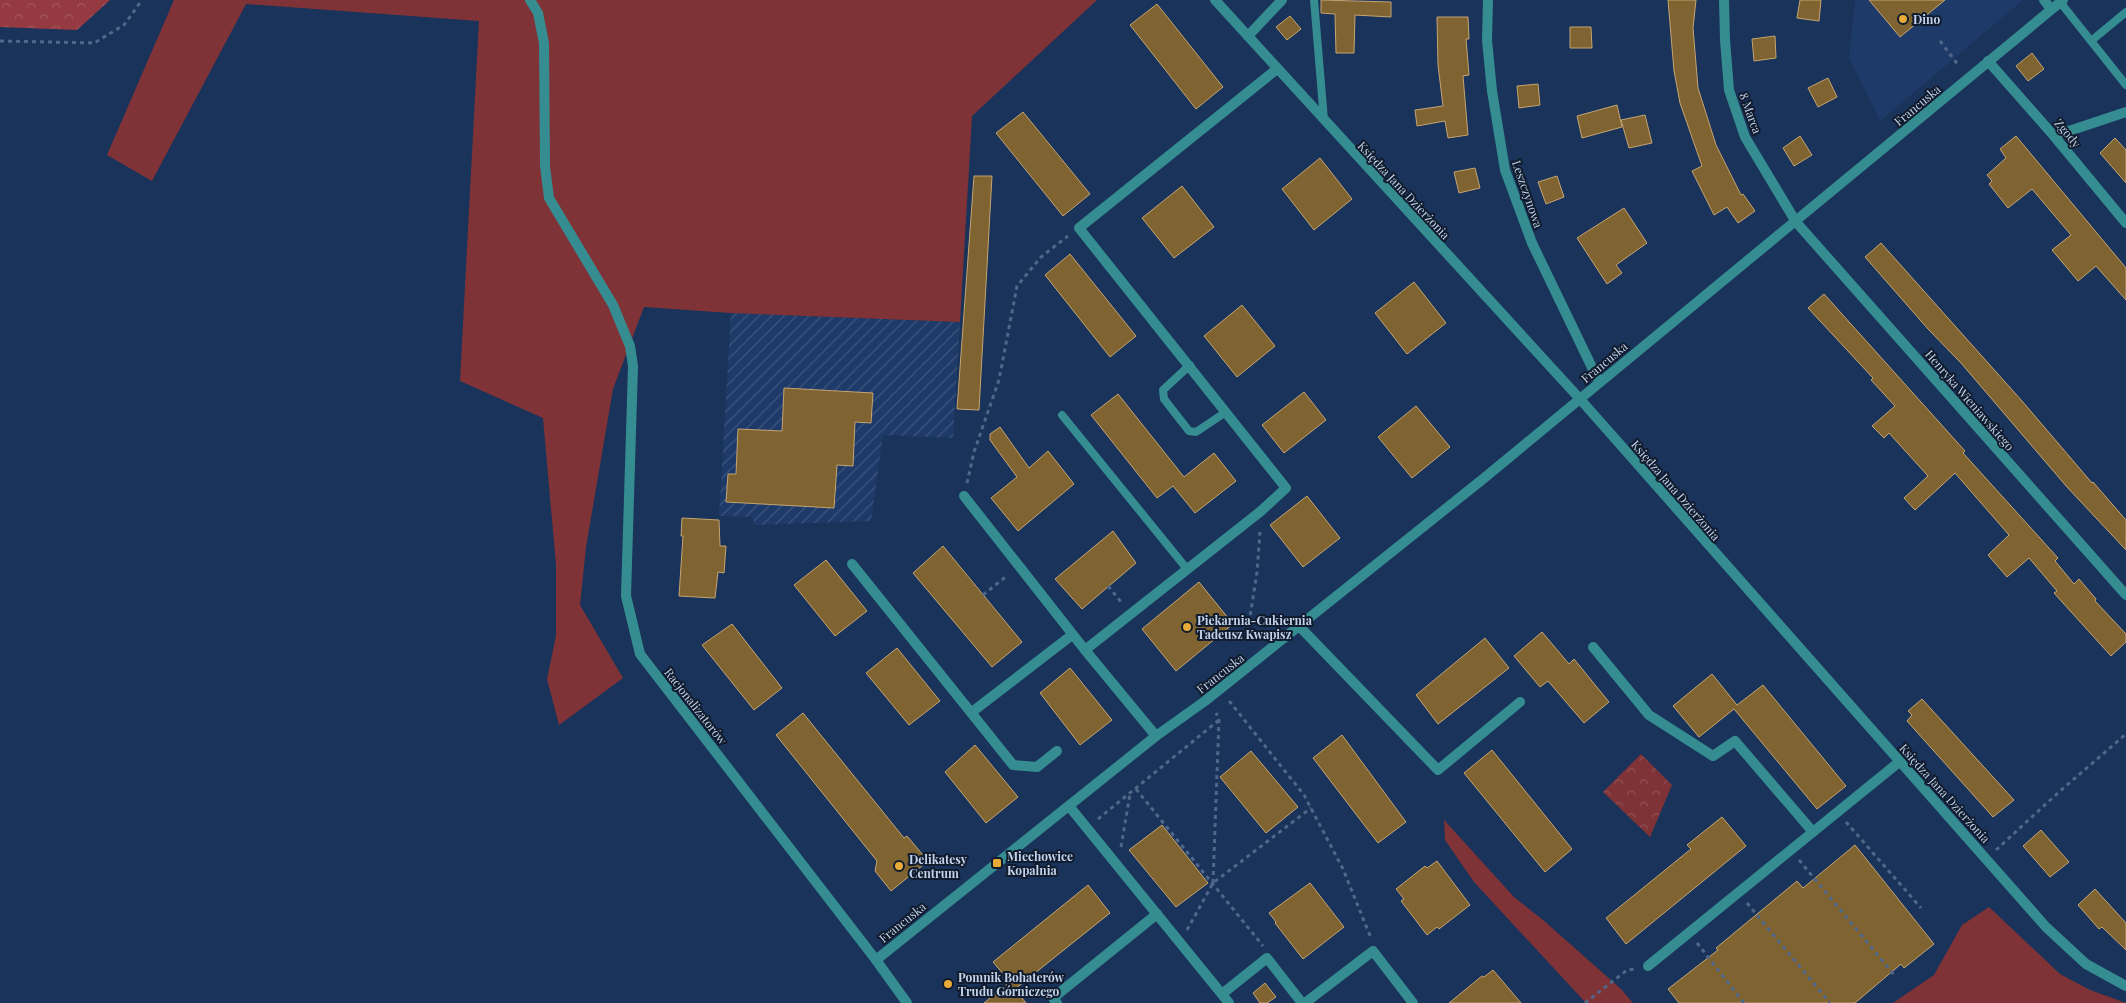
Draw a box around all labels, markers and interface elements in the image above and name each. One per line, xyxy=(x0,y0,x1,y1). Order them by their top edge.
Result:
place label: Dino xyxy=(1913,11,1940,27)
marker: Dino xyxy=(1897,13,1909,25)
street label: Francuska xyxy=(1890,81,1944,129)
street label: 8 Marca xyxy=(1736,90,1766,136)
street label: Zgody xyxy=(2051,115,2085,151)
street label: Księdza Jana Dzierżonia xyxy=(1354,138,1454,242)
street label: Leszczynowa xyxy=(1509,158,1547,230)
street label: Francuska xyxy=(1577,338,1631,386)
street label: Henryka Wieniawskiego xyxy=(1922,346,2018,454)
street label: Księdza Jana Dzierżonia xyxy=(1628,436,1724,544)
place label: Piekarnia-Cukiernia Tadeusz Kwapisz xyxy=(1197,612,1313,642)
marker: Piekarnia-Cukiernia Tadeusz Kwapisz xyxy=(1181,621,1193,633)
street label: Francuska xyxy=(1193,649,1247,697)
street label: Racjonalizatorów xyxy=(661,665,731,748)
street label: Księdza Jana Dzierżonia xyxy=(1896,740,1994,846)
place label: Miechowice Kopalnia xyxy=(1007,848,1073,878)
place label: Delikatesy Centrum xyxy=(909,851,968,881)
marker: Miechowice Kopalnia xyxy=(991,857,1003,869)
marker: Delikatesy Centrum xyxy=(893,860,905,872)
street label: Francuska xyxy=(875,898,929,946)
place label: Pomnik Bohaterów Trudu Górniczego xyxy=(958,969,1065,999)
marker: Pomnik Bohaterów Trudu Górniczego xyxy=(942,978,954,990)

